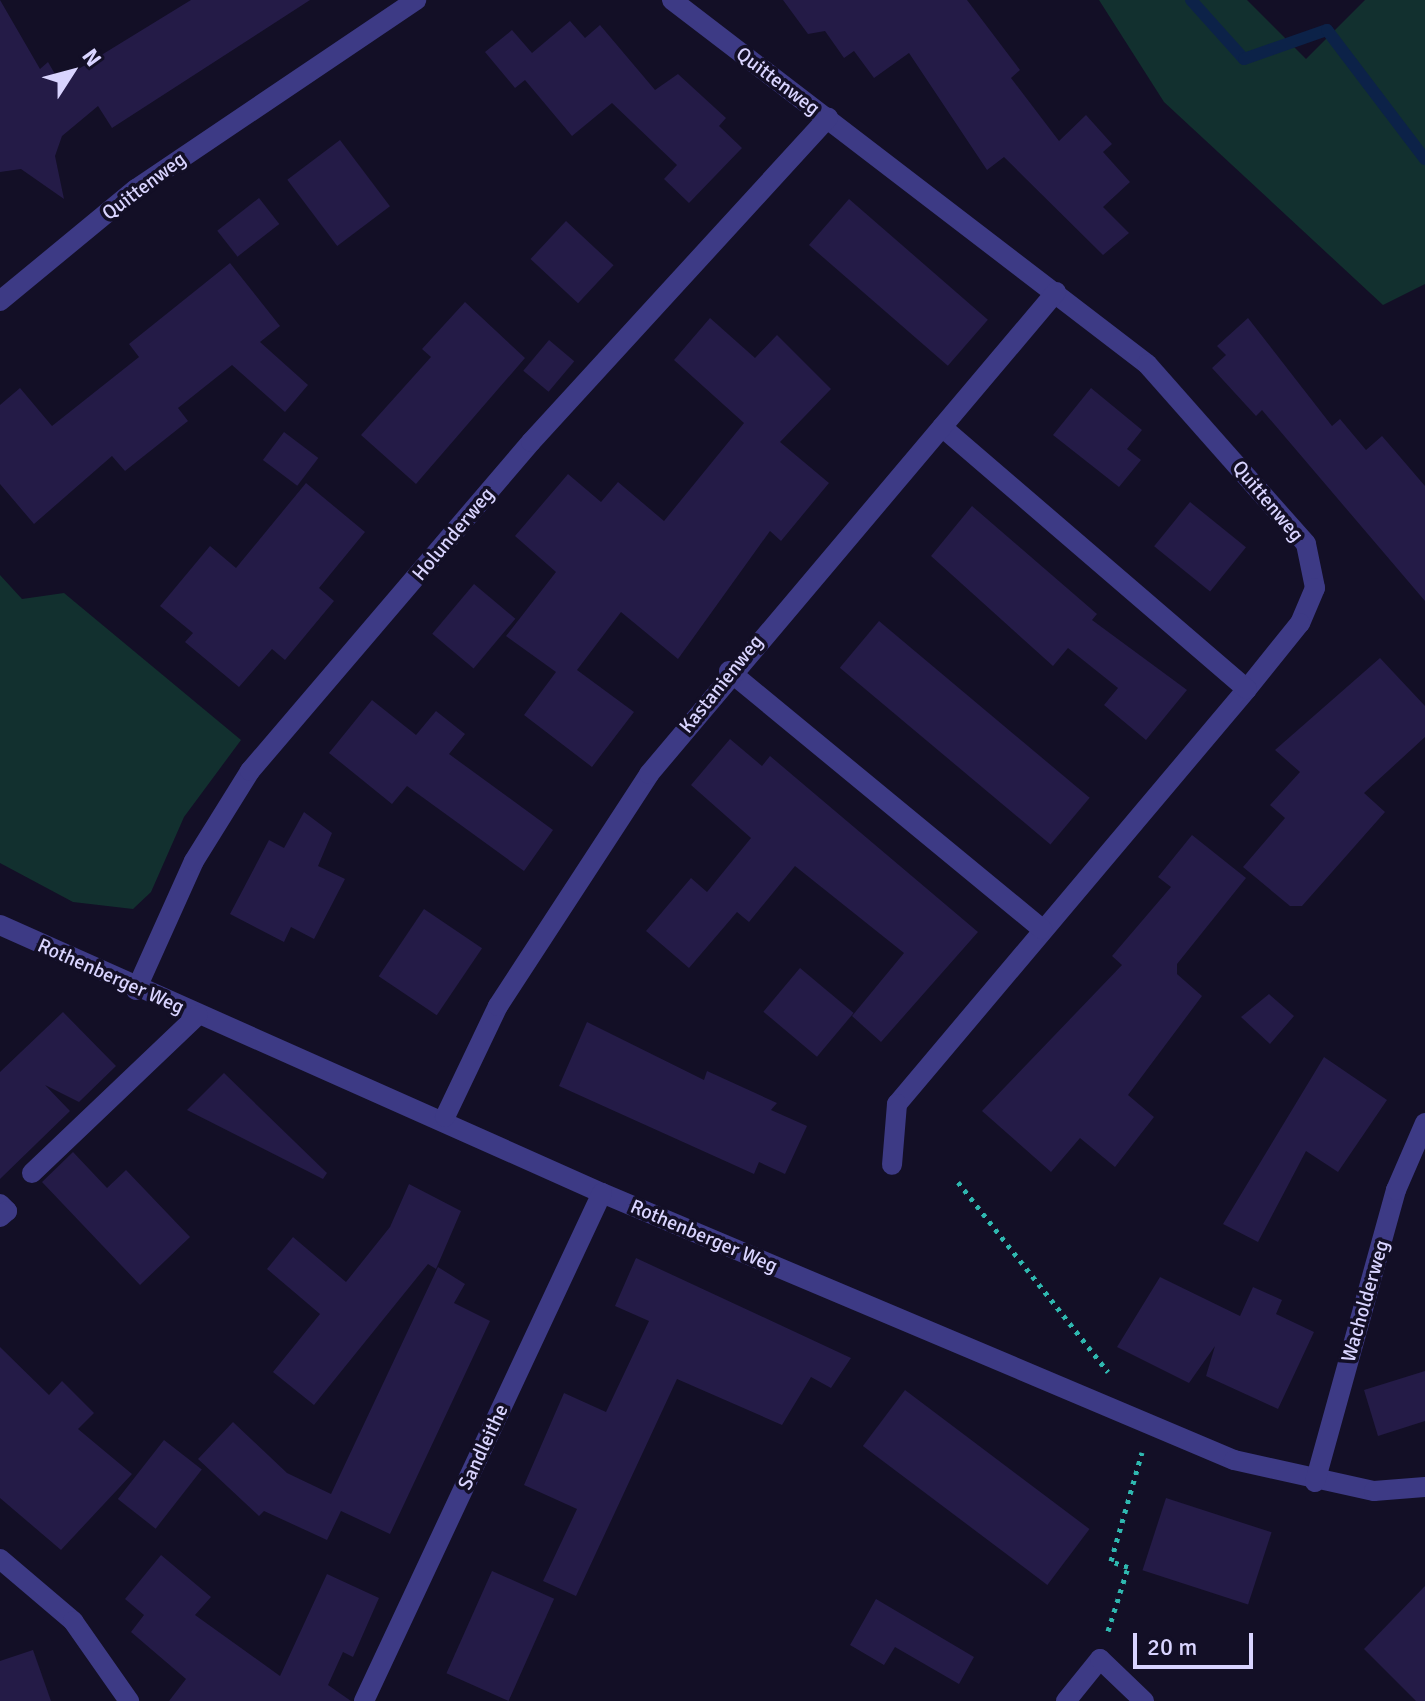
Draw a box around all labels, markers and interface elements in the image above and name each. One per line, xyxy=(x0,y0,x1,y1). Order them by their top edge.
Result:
north arrow xyxy=(32,32,112,112)
street label: Quittenweg xyxy=(731,42,825,120)
text: N xyxy=(76,43,107,72)
street label: Quittenweg xyxy=(97,147,191,225)
street label: Quittenweg xyxy=(1227,456,1309,546)
street label: Holunderweg xyxy=(407,482,499,586)
street label: Kastanienweg xyxy=(674,630,768,738)
street label: Rothenberger Weg xyxy=(34,933,188,1019)
street label: Rothenberger Weg xyxy=(627,1194,781,1278)
street label: Wacholderweg xyxy=(1336,1237,1394,1365)
street label: Sandleithe xyxy=(453,1400,513,1494)
scale bar xyxy=(1137,1617,1257,1667)
text: 20 m xyxy=(1147,1632,1197,1662)

